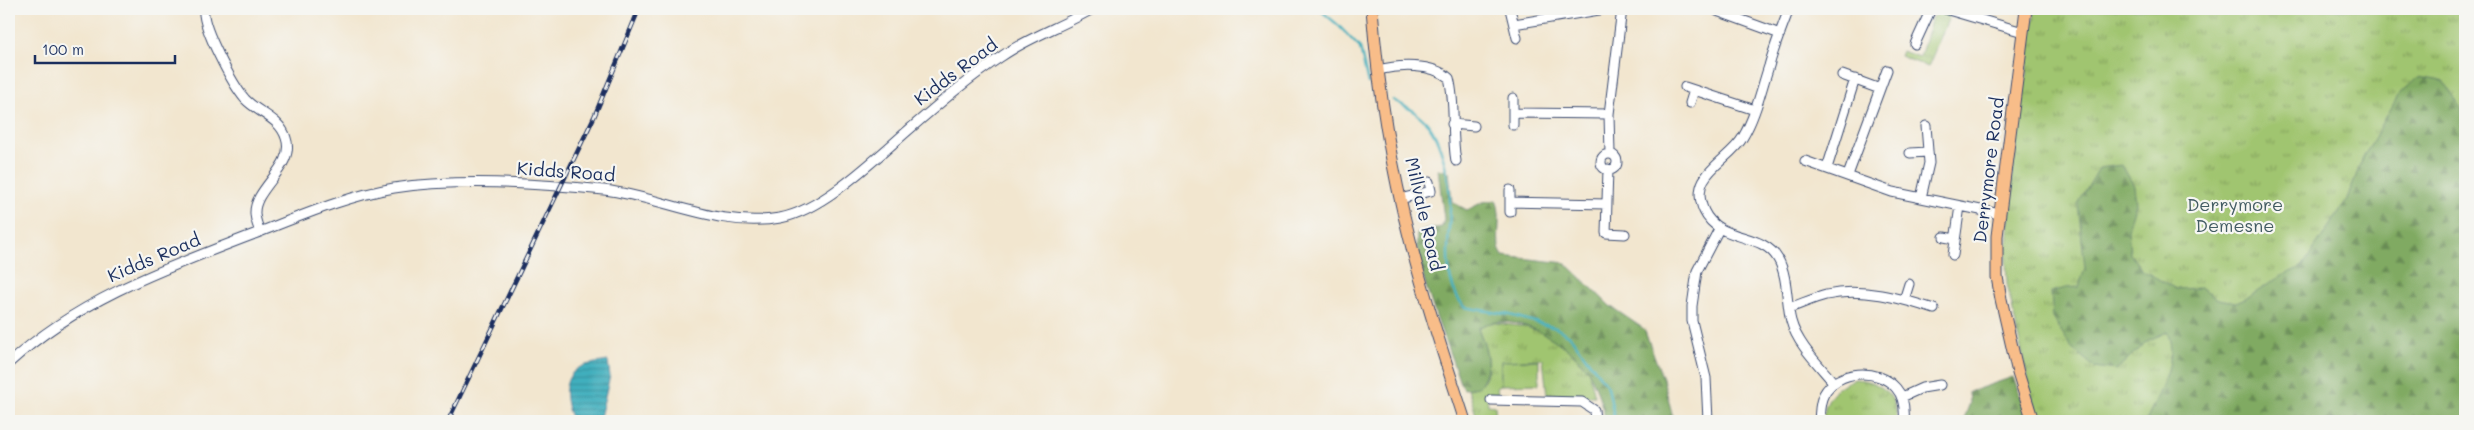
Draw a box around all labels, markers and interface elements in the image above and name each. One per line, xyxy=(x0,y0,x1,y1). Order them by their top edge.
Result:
scale bar xyxy=(35,32,175,64)
street label: Kidds Road xyxy=(909,32,1002,110)
text: 100 m xyxy=(42,39,84,59)
street label: Derrymore Road xyxy=(1967,96,2009,244)
street label: Millvale Road xyxy=(1400,155,1450,273)
street label: Kidds Road xyxy=(516,156,616,186)
park label: Derrymore Demesne xyxy=(2187,192,2283,237)
street label: Kidds Road xyxy=(104,227,204,287)

